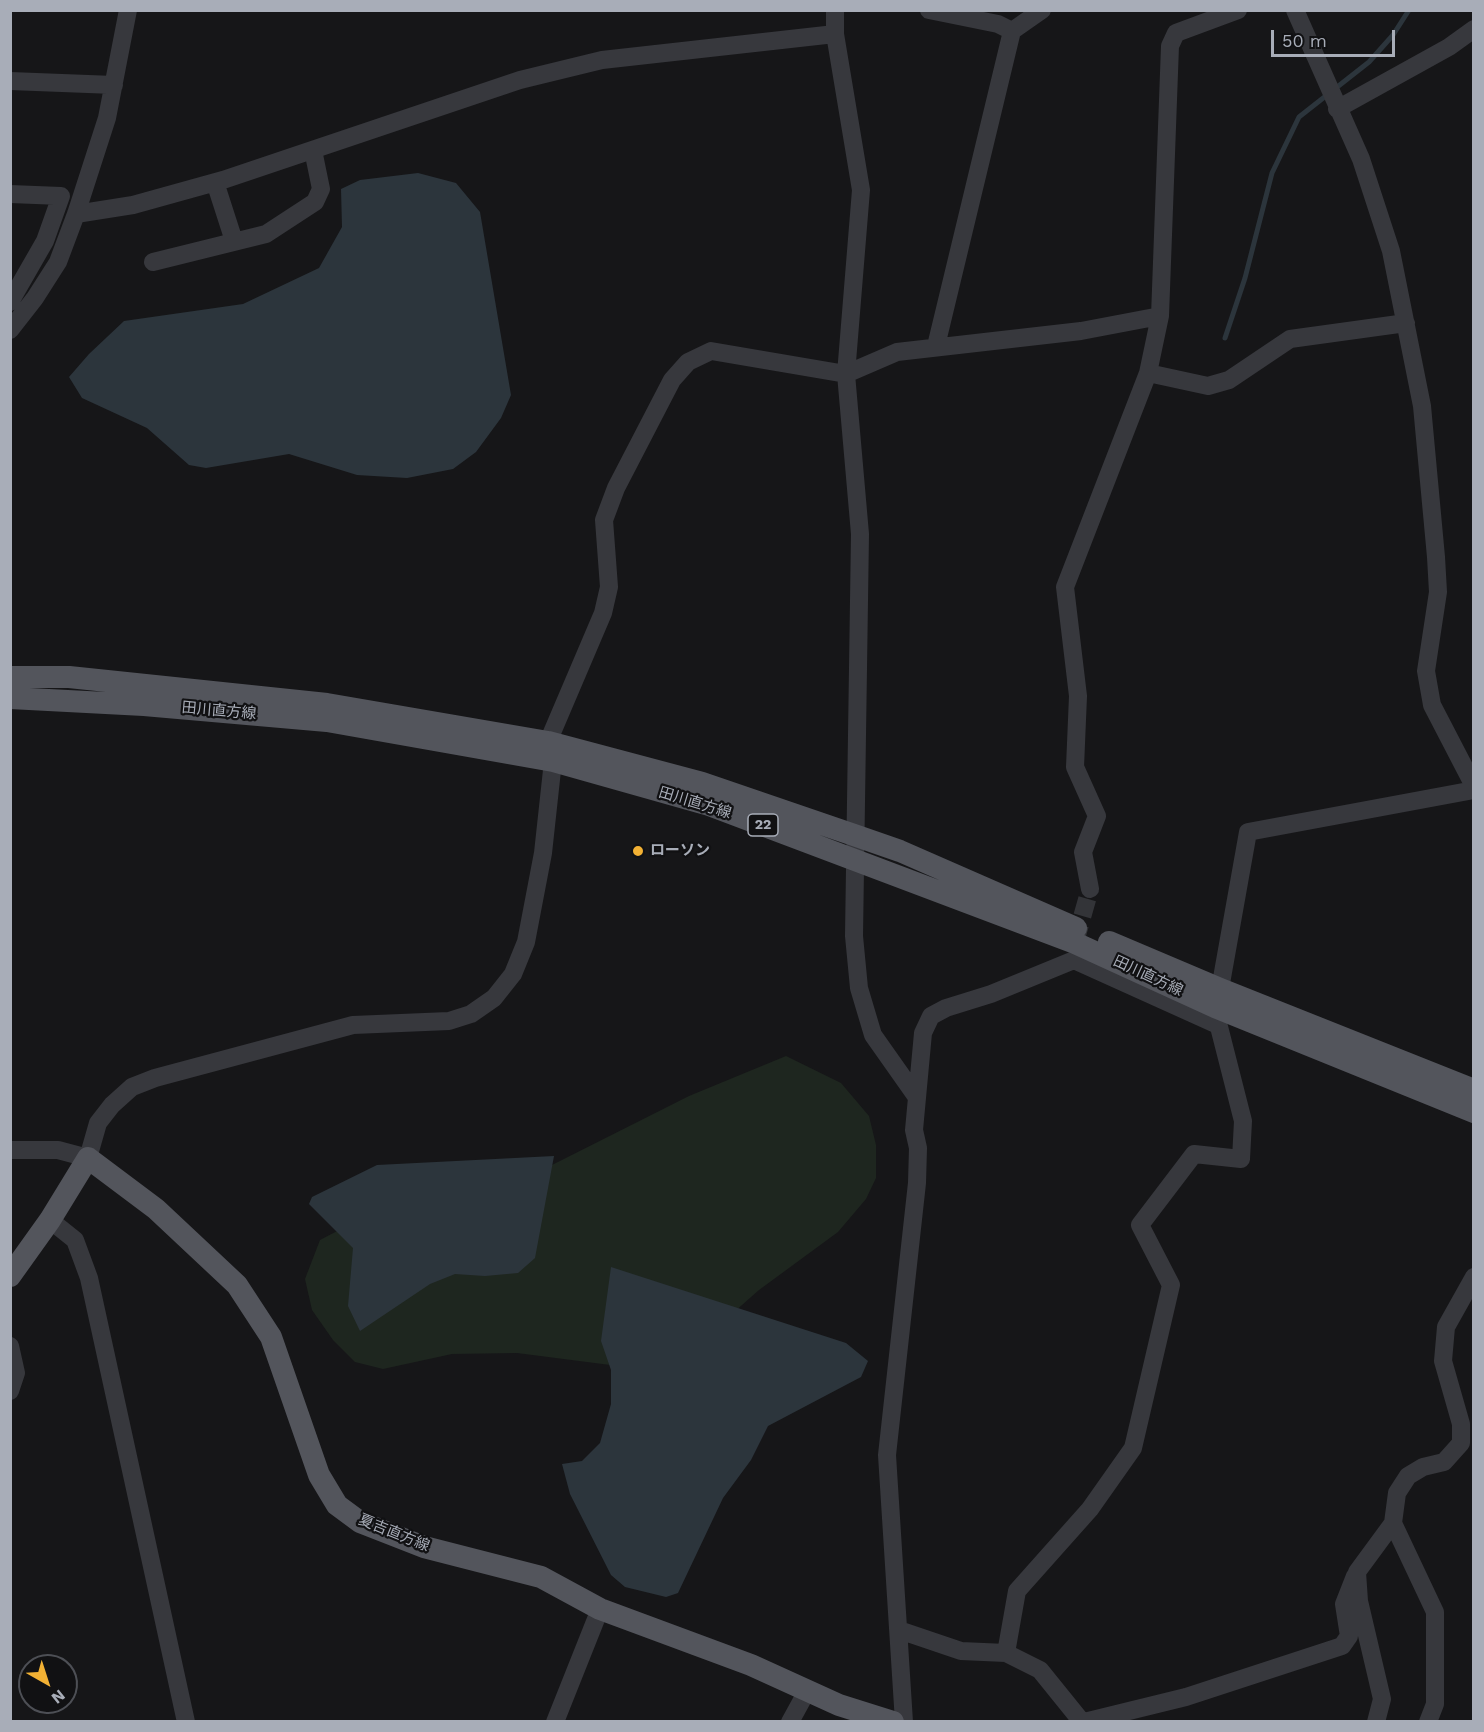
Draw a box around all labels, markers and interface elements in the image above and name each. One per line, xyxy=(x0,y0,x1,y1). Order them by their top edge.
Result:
scale bar xyxy=(1274,18,1398,56)
text: 50 m xyxy=(1282,30,1327,51)
street label: 田川直方線 xyxy=(181,699,257,723)
street label: 田川直方線 xyxy=(657,783,733,823)
road number: 22 xyxy=(748,814,778,836)
place label: ローソン xyxy=(650,842,710,860)
marker: ローソン xyxy=(631,844,645,858)
street label: 田川直方線 xyxy=(1110,952,1186,1000)
street label: 夏吉直方線 xyxy=(356,1511,432,1555)
north arrow xyxy=(18,1654,78,1714)
text: N xyxy=(48,1686,69,1708)

